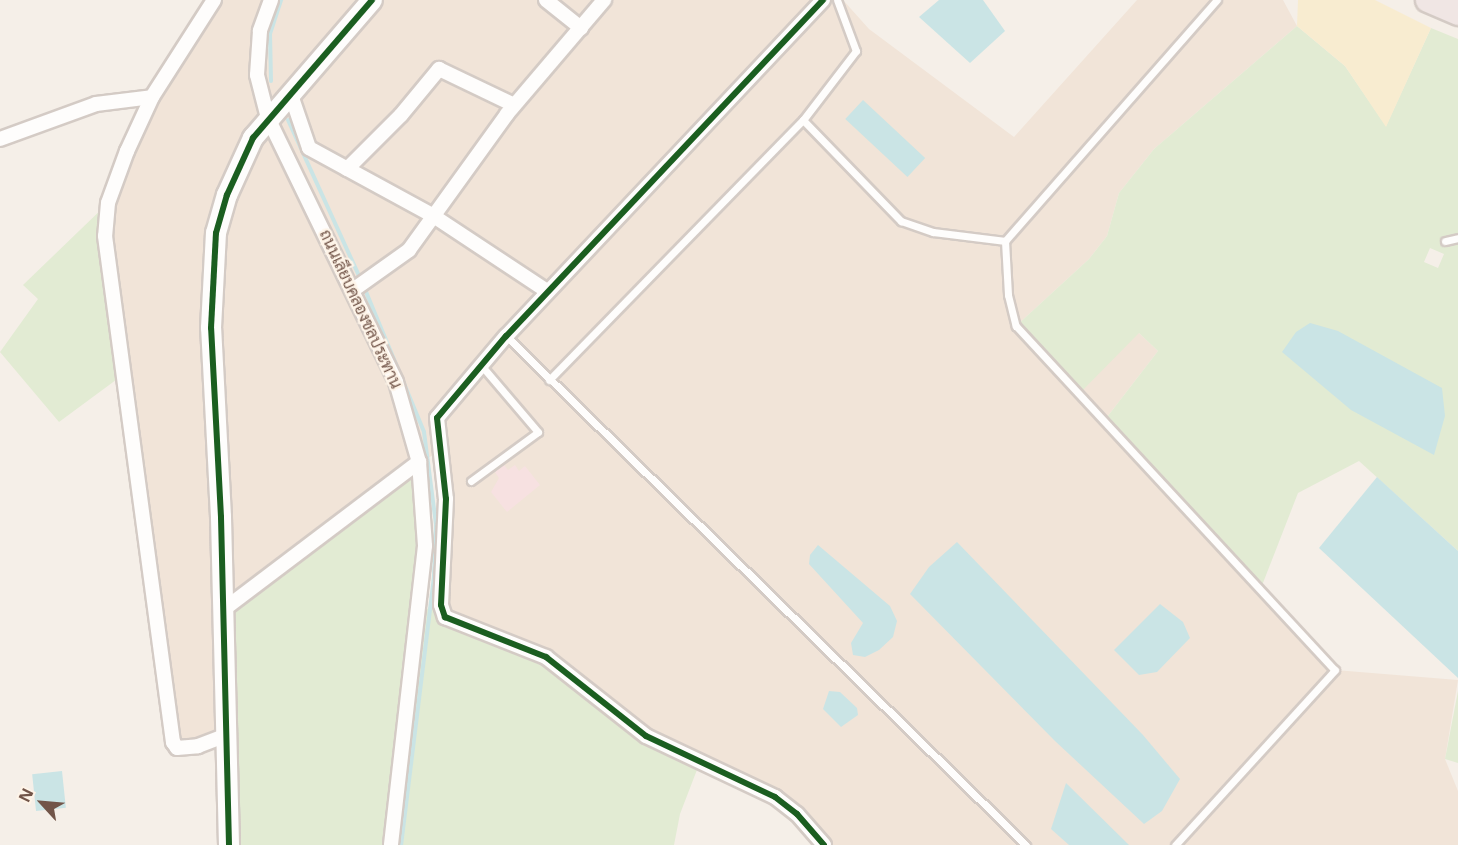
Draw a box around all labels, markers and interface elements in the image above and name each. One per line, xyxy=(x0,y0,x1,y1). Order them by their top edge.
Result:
street label: ถนนเลียบคลองชลประทาน xyxy=(316,226,406,392)
north arrow xyxy=(12,773,72,833)
text: N xyxy=(13,784,39,806)

